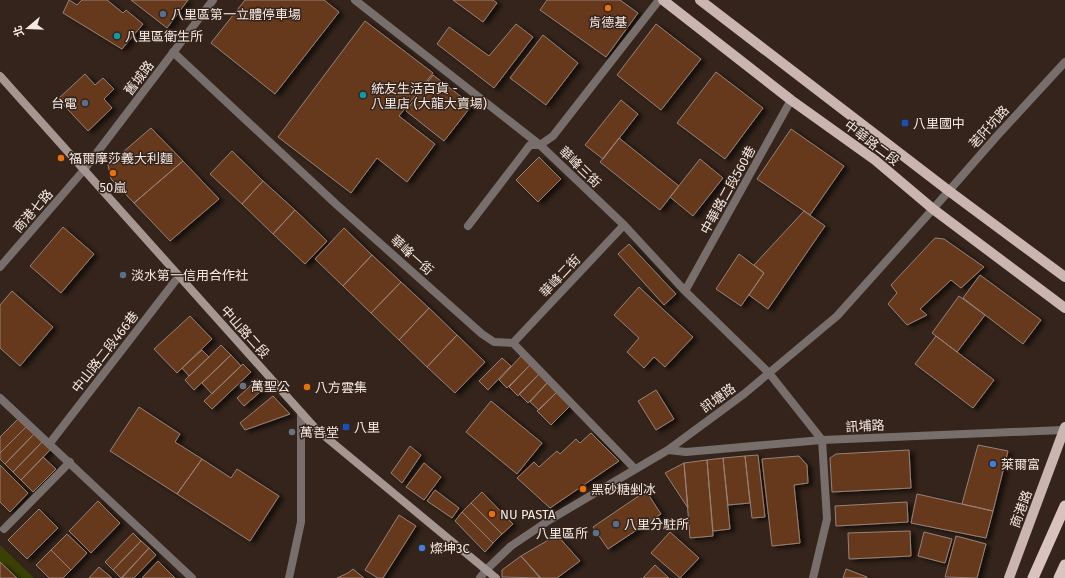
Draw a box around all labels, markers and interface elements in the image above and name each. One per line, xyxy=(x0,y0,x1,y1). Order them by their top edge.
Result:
marker: 肯德基 xyxy=(603,3,613,13)
place label: 八里區第一立體停車場 xyxy=(171,7,301,22)
north arrow xyxy=(8,8,48,48)
marker: 八里區第一立體停車場 xyxy=(158,9,168,19)
place label: 肯德基 xyxy=(588,15,628,30)
text: 北 xyxy=(11,24,27,38)
place label: 八里區衛生所 xyxy=(125,29,203,44)
marker: 八里區衛生所 xyxy=(112,31,122,41)
street label: 舊城路 xyxy=(121,58,157,98)
place label: 統友生活百貨 - 八里店 (大龍大賣場) xyxy=(371,81,487,111)
marker: 統友生活百貨 - 八里店 (大龍大賣場) xyxy=(358,90,368,100)
place label: 台電 xyxy=(51,96,77,111)
marker: 台電 xyxy=(80,98,90,108)
street label: 荖阡坑路 xyxy=(966,103,1012,151)
place label: 八里國中 xyxy=(913,116,965,131)
street label: 中華路二段 xyxy=(842,117,902,169)
marker: 八里國中 xyxy=(900,118,910,128)
street label: 中華路二段560巷 xyxy=(698,143,758,237)
street label: 華峰三街 xyxy=(556,144,604,190)
place label: 福爾摩莎義大利麵 xyxy=(69,151,173,166)
marker: 福爾摩莎義大利麵 xyxy=(56,153,66,163)
marker: 50嵐 xyxy=(108,168,118,178)
place label: 50嵐 xyxy=(100,180,127,195)
street label: 商港七路 xyxy=(10,186,56,236)
street label: 華峰一街 xyxy=(388,232,436,278)
street label: 華峰二街 xyxy=(537,252,583,300)
place label: 淡水第一信用合作社 xyxy=(131,268,248,283)
marker: 淡水第一信用合作社 xyxy=(118,270,128,280)
street label: 中山路二段 xyxy=(218,303,272,361)
street label: 中山路二段466巷 xyxy=(69,308,141,396)
place label: 萬聖公 xyxy=(251,379,290,394)
place label: 八方雲集 xyxy=(315,380,367,395)
street label: 訊塘路 xyxy=(698,380,738,416)
marker: 萬聖公 xyxy=(238,381,248,391)
marker: 八方雲集 xyxy=(302,382,312,392)
street label: 訊埔路 xyxy=(845,417,885,435)
place label: 八里 xyxy=(354,420,380,435)
marker: 八里 xyxy=(341,422,351,432)
place label: 萬善堂 xyxy=(300,425,339,440)
marker: 萬善堂 xyxy=(287,427,297,437)
place label: 萊爾富 xyxy=(1001,457,1040,472)
marker: 萊爾富 xyxy=(988,459,998,469)
place label: 黑砂糖剉冰 xyxy=(591,482,656,497)
marker: 黑砂糖剉冰 xyxy=(578,484,588,494)
street label: 商港路 xyxy=(1007,488,1035,530)
place label: NU PASTA xyxy=(500,507,556,522)
marker: NU PASTA xyxy=(487,509,497,519)
place label: 八里分駐所 xyxy=(624,517,689,532)
marker: 八里分駐所 xyxy=(611,519,621,529)
place label: 八里區所 xyxy=(536,526,588,541)
marker: 八里區所 xyxy=(591,528,601,538)
place label: 燦坤3C xyxy=(430,541,470,556)
marker: 燦坤3C xyxy=(417,543,427,553)

